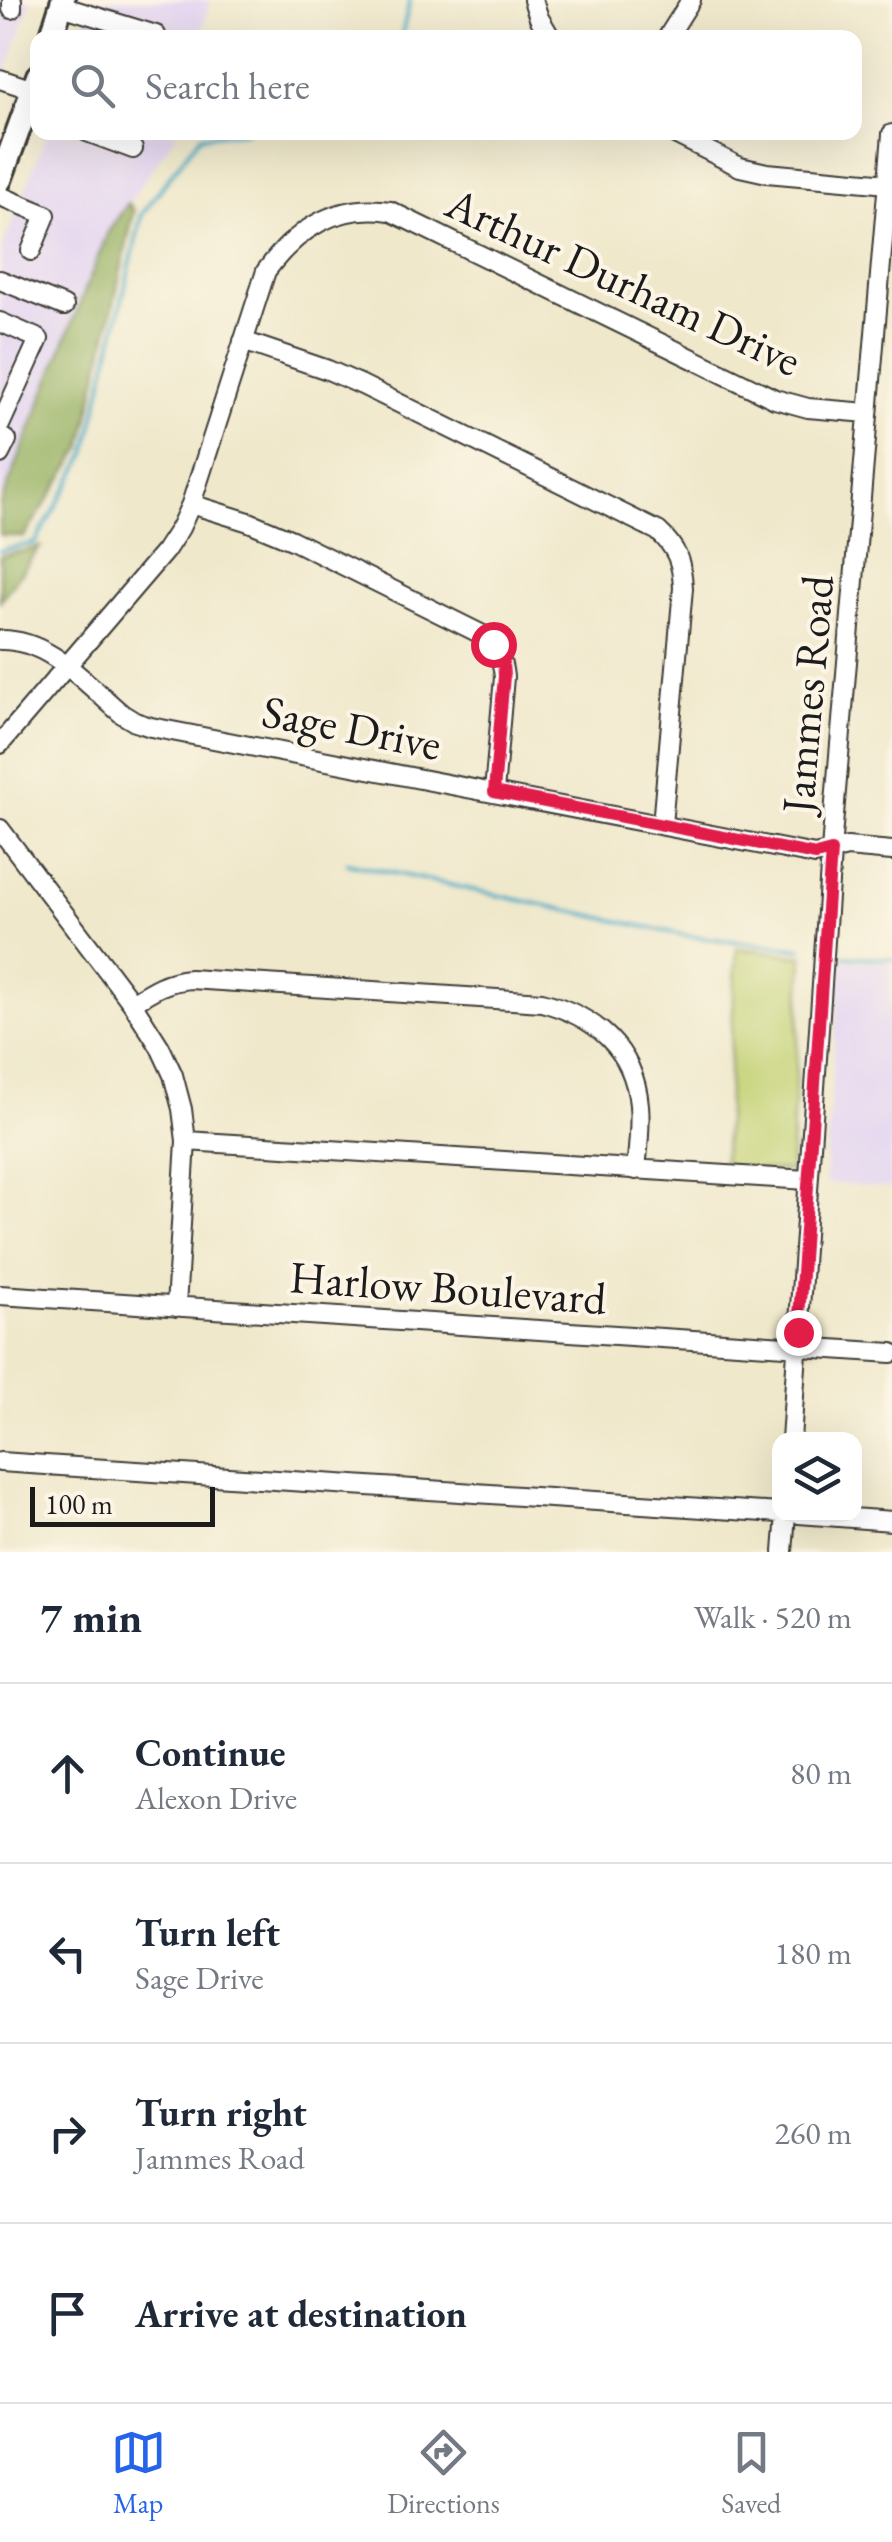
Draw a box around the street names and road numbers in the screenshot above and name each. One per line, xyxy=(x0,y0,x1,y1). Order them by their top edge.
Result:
street label: Arthur Durham Drive xyxy=(436,173,811,389)
street label: Jammes Road xyxy=(767,572,846,819)
street label: Sage Drive xyxy=(258,681,446,773)
street label: Harlow Boulevard xyxy=(288,1247,608,1327)

